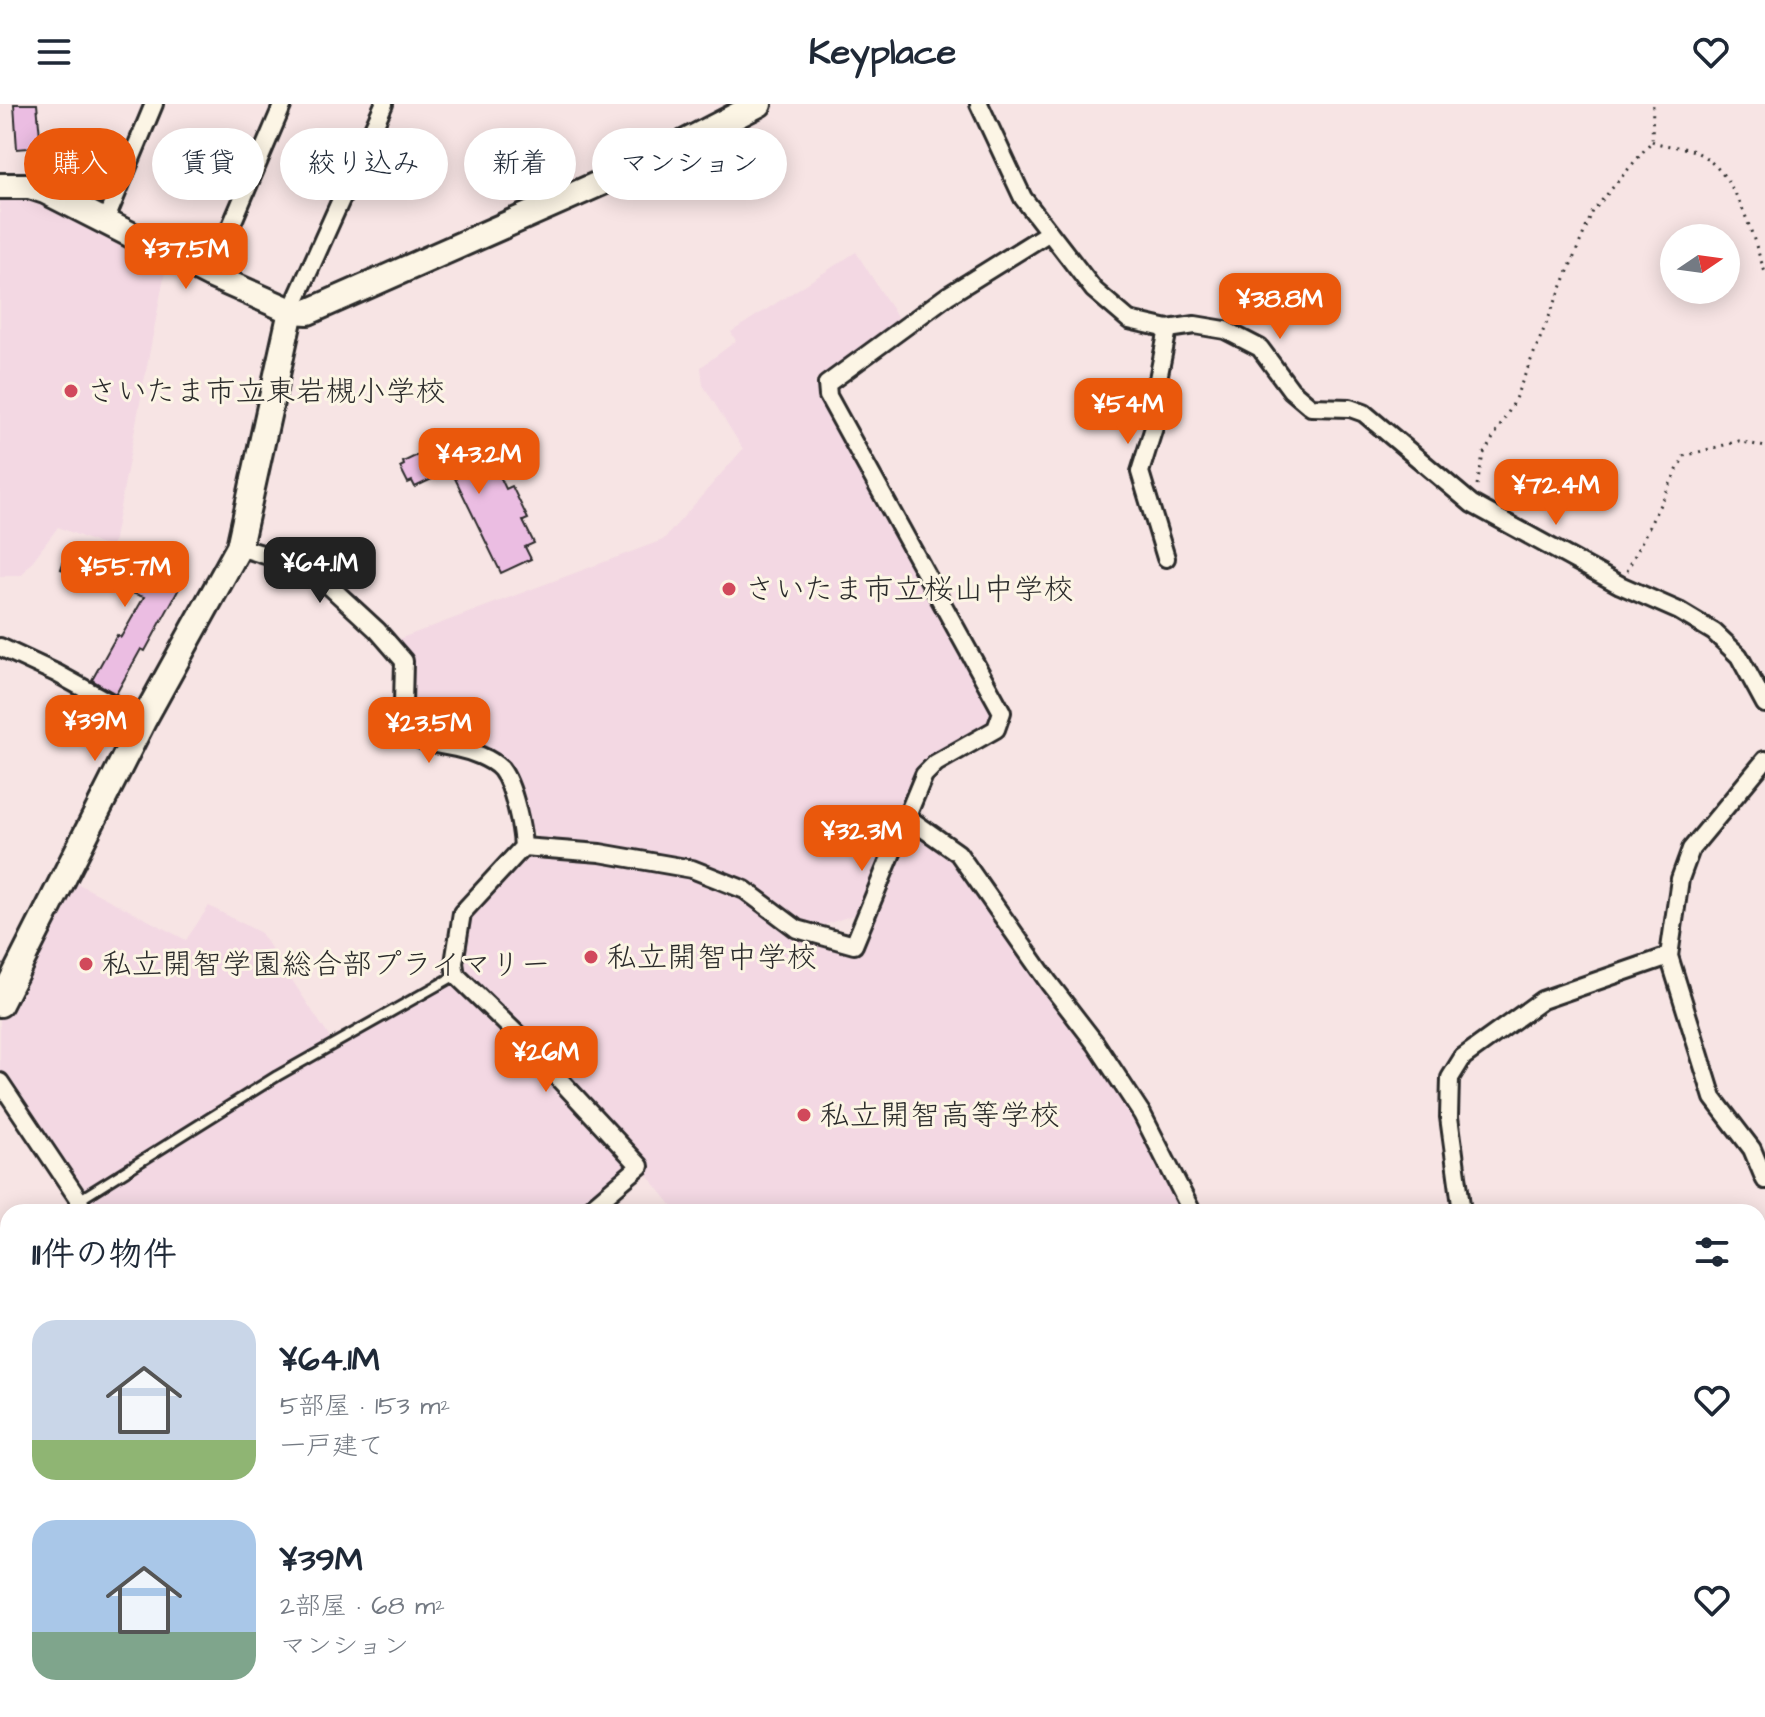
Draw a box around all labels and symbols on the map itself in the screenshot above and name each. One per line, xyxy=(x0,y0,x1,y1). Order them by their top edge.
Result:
pin: ¥37.5M xyxy=(121,223,251,291)
north arrow xyxy=(1660,224,1740,304)
pin: ¥38.8M xyxy=(1215,273,1345,341)
place label: さいたま市立東岩槻小学校 xyxy=(87,371,446,413)
pin: ¥54M xyxy=(1081,378,1175,446)
marker: さいたま市立東岩槻小学校 xyxy=(62,382,80,400)
pin: ¥43.2M xyxy=(414,428,544,496)
pin: ¥72.4M xyxy=(1491,459,1621,527)
pin: ¥64.1M xyxy=(255,537,385,605)
pin: ¥55.7M xyxy=(60,541,190,609)
place label: さいたま市立桜山中学校 xyxy=(745,569,1074,611)
marker: さいたま市立桜山中学校 xyxy=(720,580,738,598)
pin: ¥39M xyxy=(48,695,142,763)
pin: ¥23.5M xyxy=(364,697,494,765)
pin: ¥32.3M xyxy=(797,805,927,873)
place label: 私立開智中学校 xyxy=(607,937,817,979)
place label: 私立開智学園総合部プライマリー xyxy=(102,944,551,986)
marker: 私立開智中学校 xyxy=(582,948,600,966)
marker: 私立開智学園総合部プライマリー xyxy=(77,955,95,973)
pin: ¥26M xyxy=(499,1026,593,1094)
place label: 私立開智高等学校 xyxy=(820,1095,1060,1137)
marker: 私立開智高等学校 xyxy=(795,1106,813,1124)

